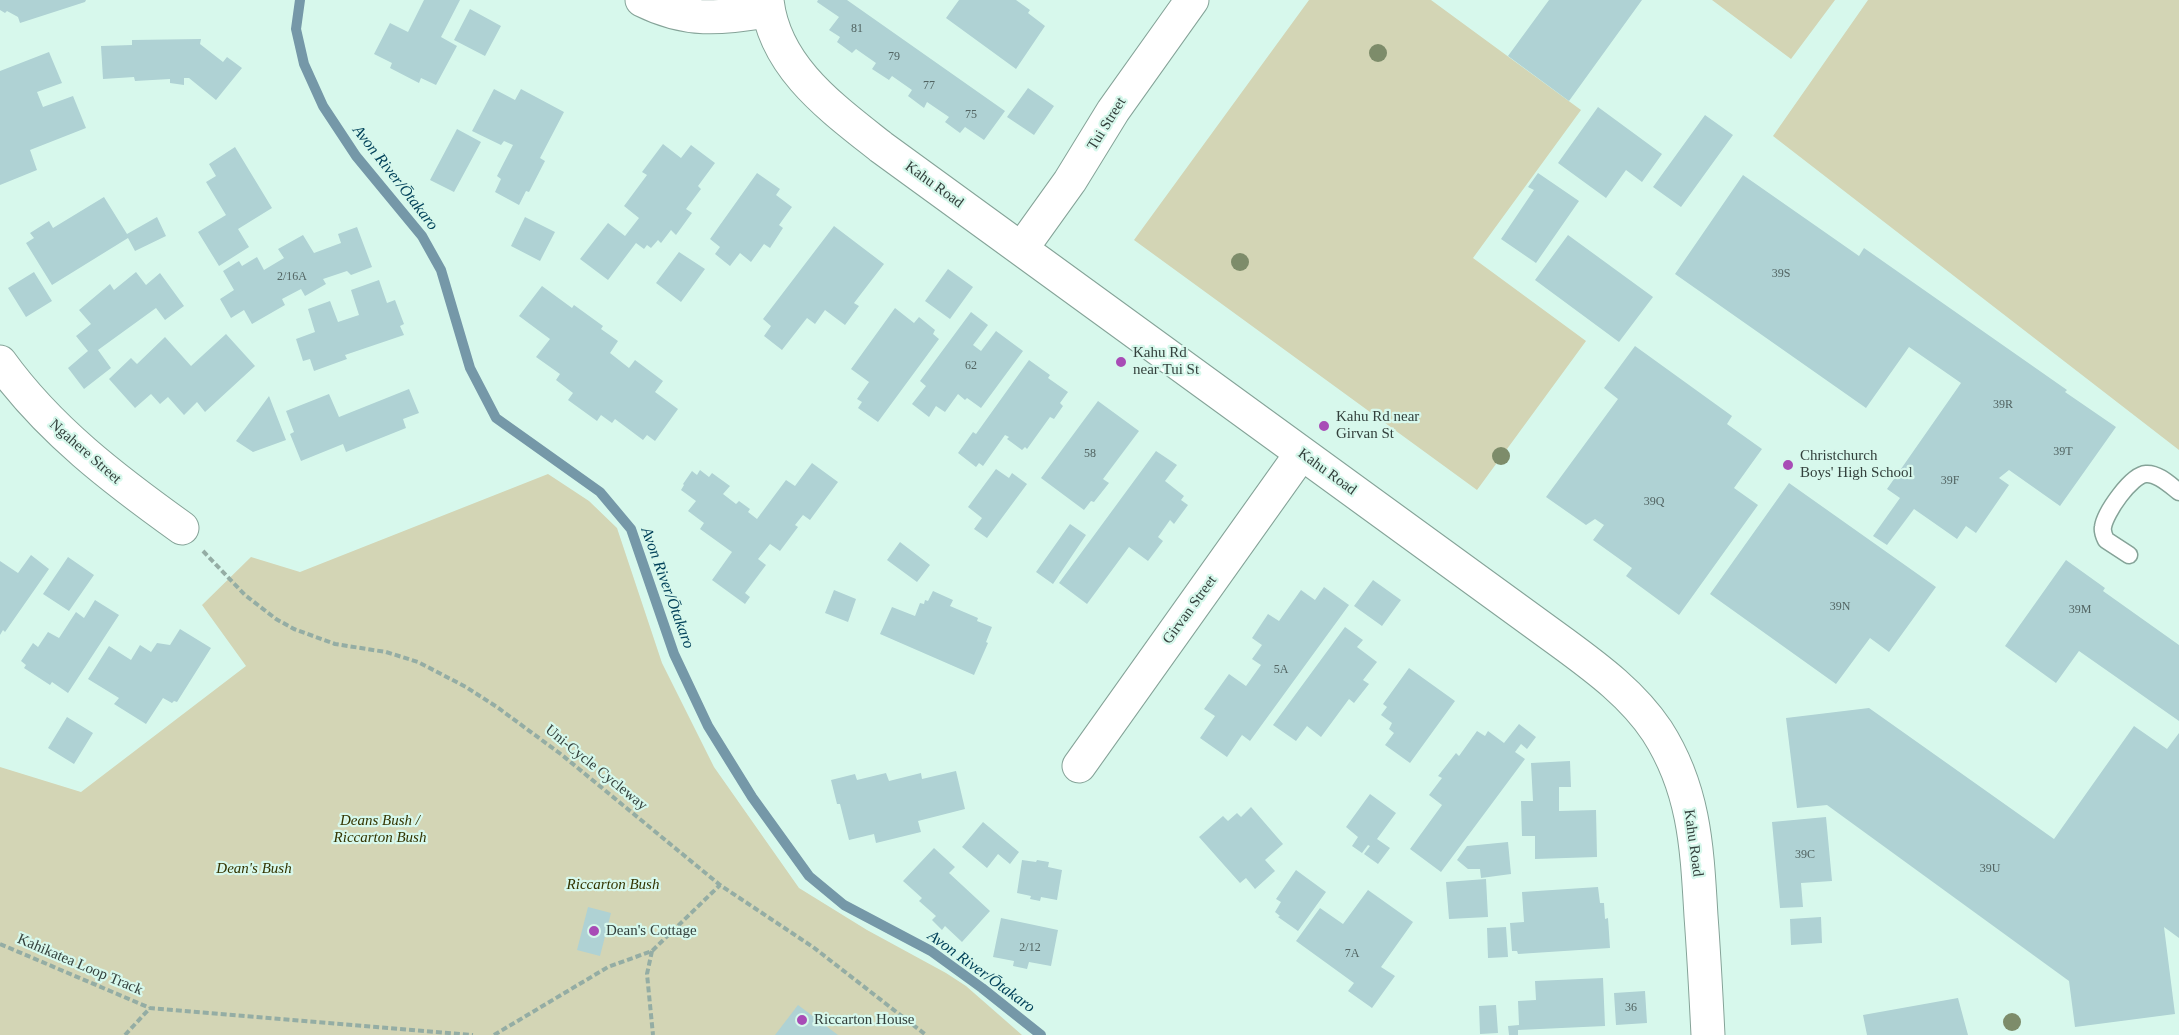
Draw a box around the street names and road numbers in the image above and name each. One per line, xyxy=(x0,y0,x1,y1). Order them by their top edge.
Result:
street label: Tui Street xyxy=(1084,94,1130,154)
street label: Kahu Road xyxy=(901,158,967,212)
street label: Ngahere Street xyxy=(45,416,125,488)
street label: Kahu Road xyxy=(1294,445,1360,499)
street label: Girvan Street xyxy=(1159,572,1221,648)
street label: Uni-Cycle Cycleway xyxy=(541,721,651,815)
street label: Kahu Road xyxy=(1679,808,1707,878)
street label: Kahikatea Loop Track xyxy=(15,930,145,1000)

